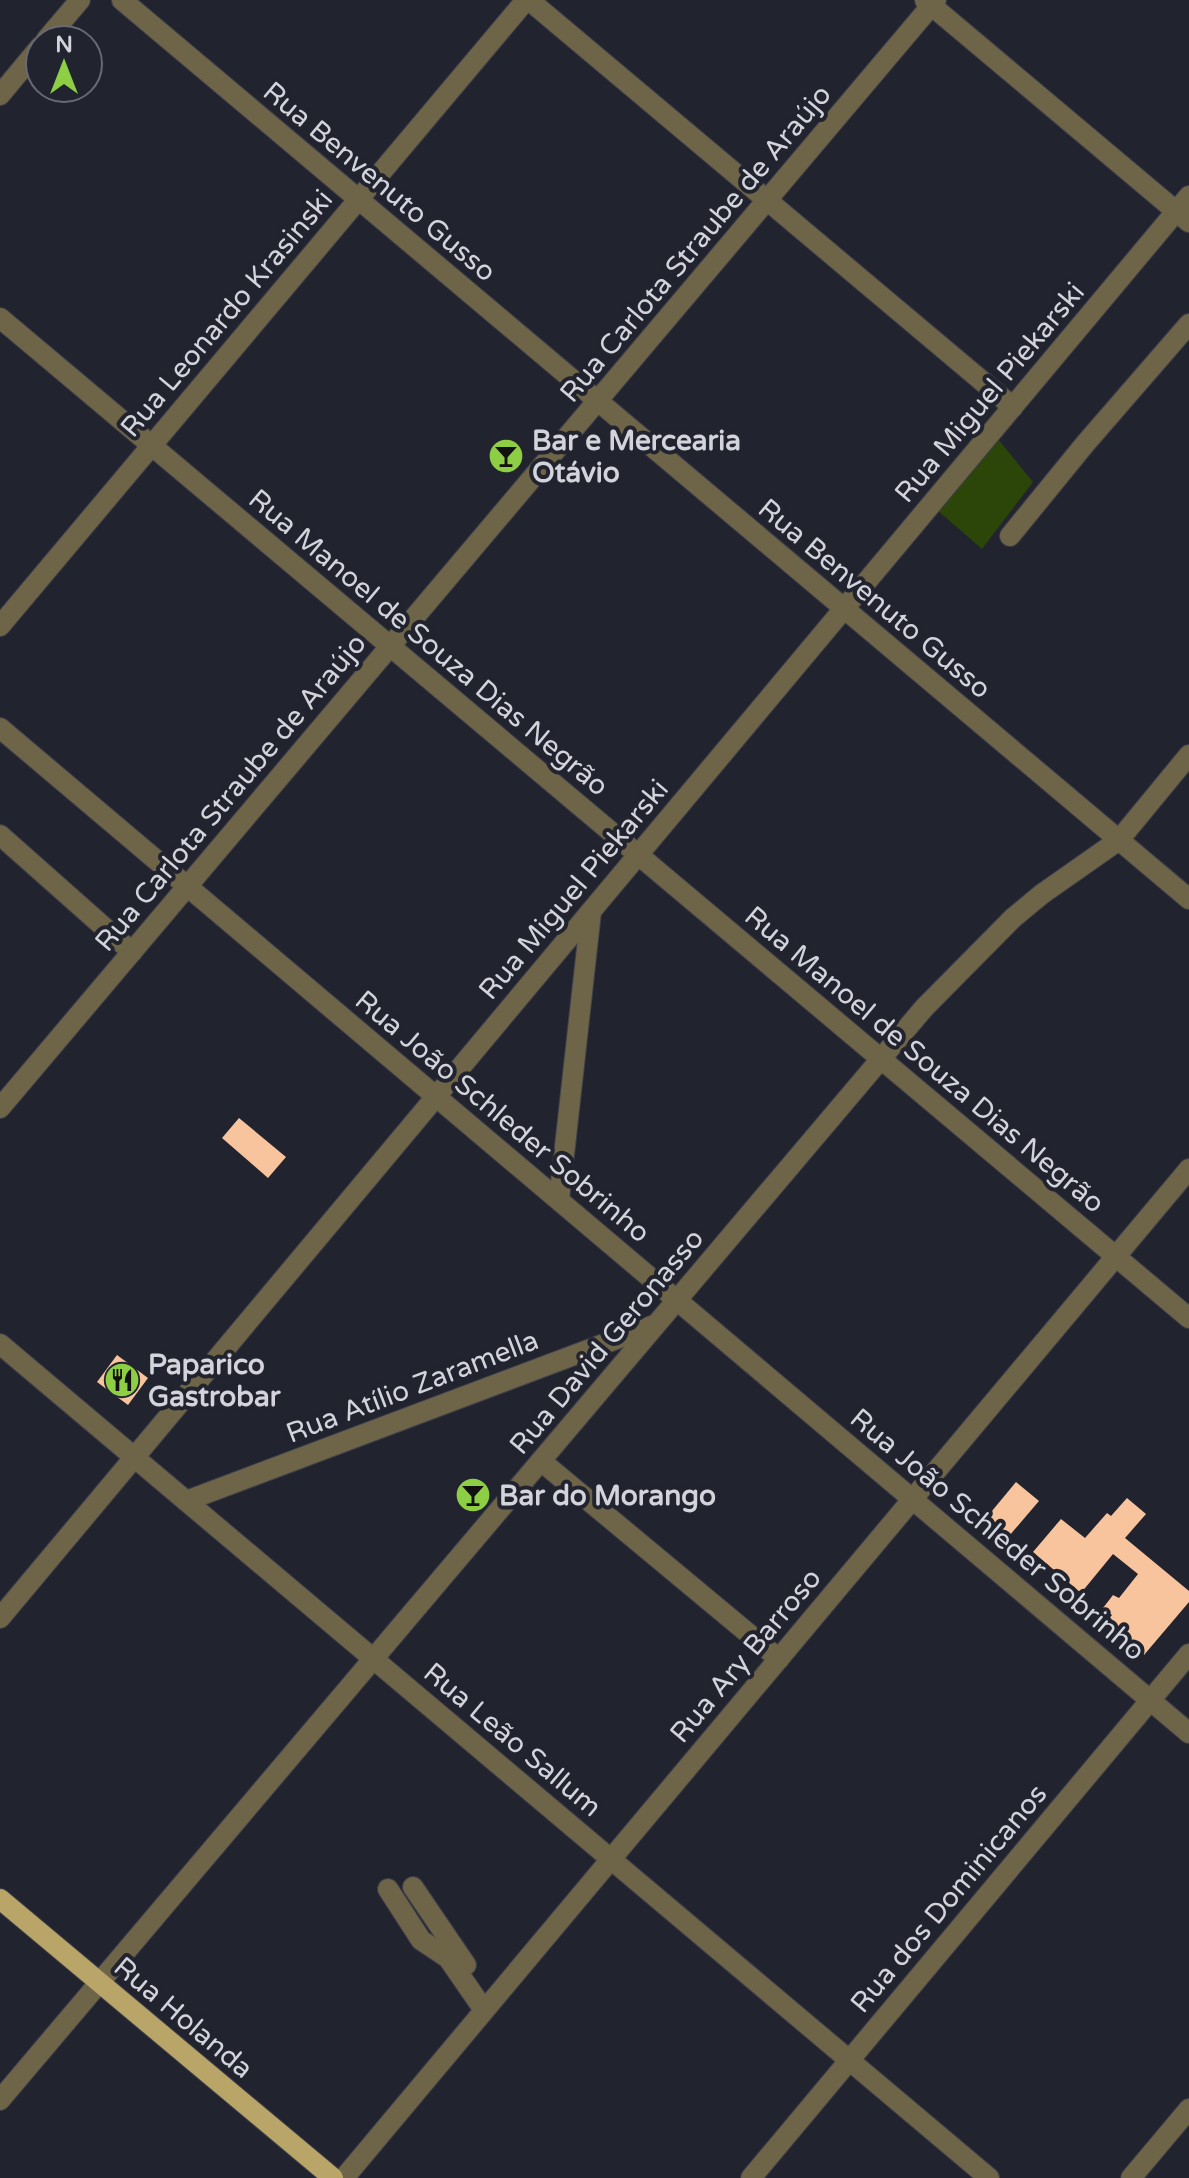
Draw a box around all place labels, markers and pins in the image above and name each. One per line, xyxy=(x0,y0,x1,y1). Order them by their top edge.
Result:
place label: Bar e Mercearia Otávio xyxy=(532,424,741,490)
bar icon: Bar e Mercearia Otávio xyxy=(487,437,525,475)
place label: Paparico Gastrobar xyxy=(148,1348,282,1414)
restaurant icon: Paparico Gastrobar xyxy=(103,1361,141,1399)
bar icon: Bar do Morango xyxy=(454,1476,492,1514)
place label: Bar do Morango xyxy=(499,1479,716,1513)

